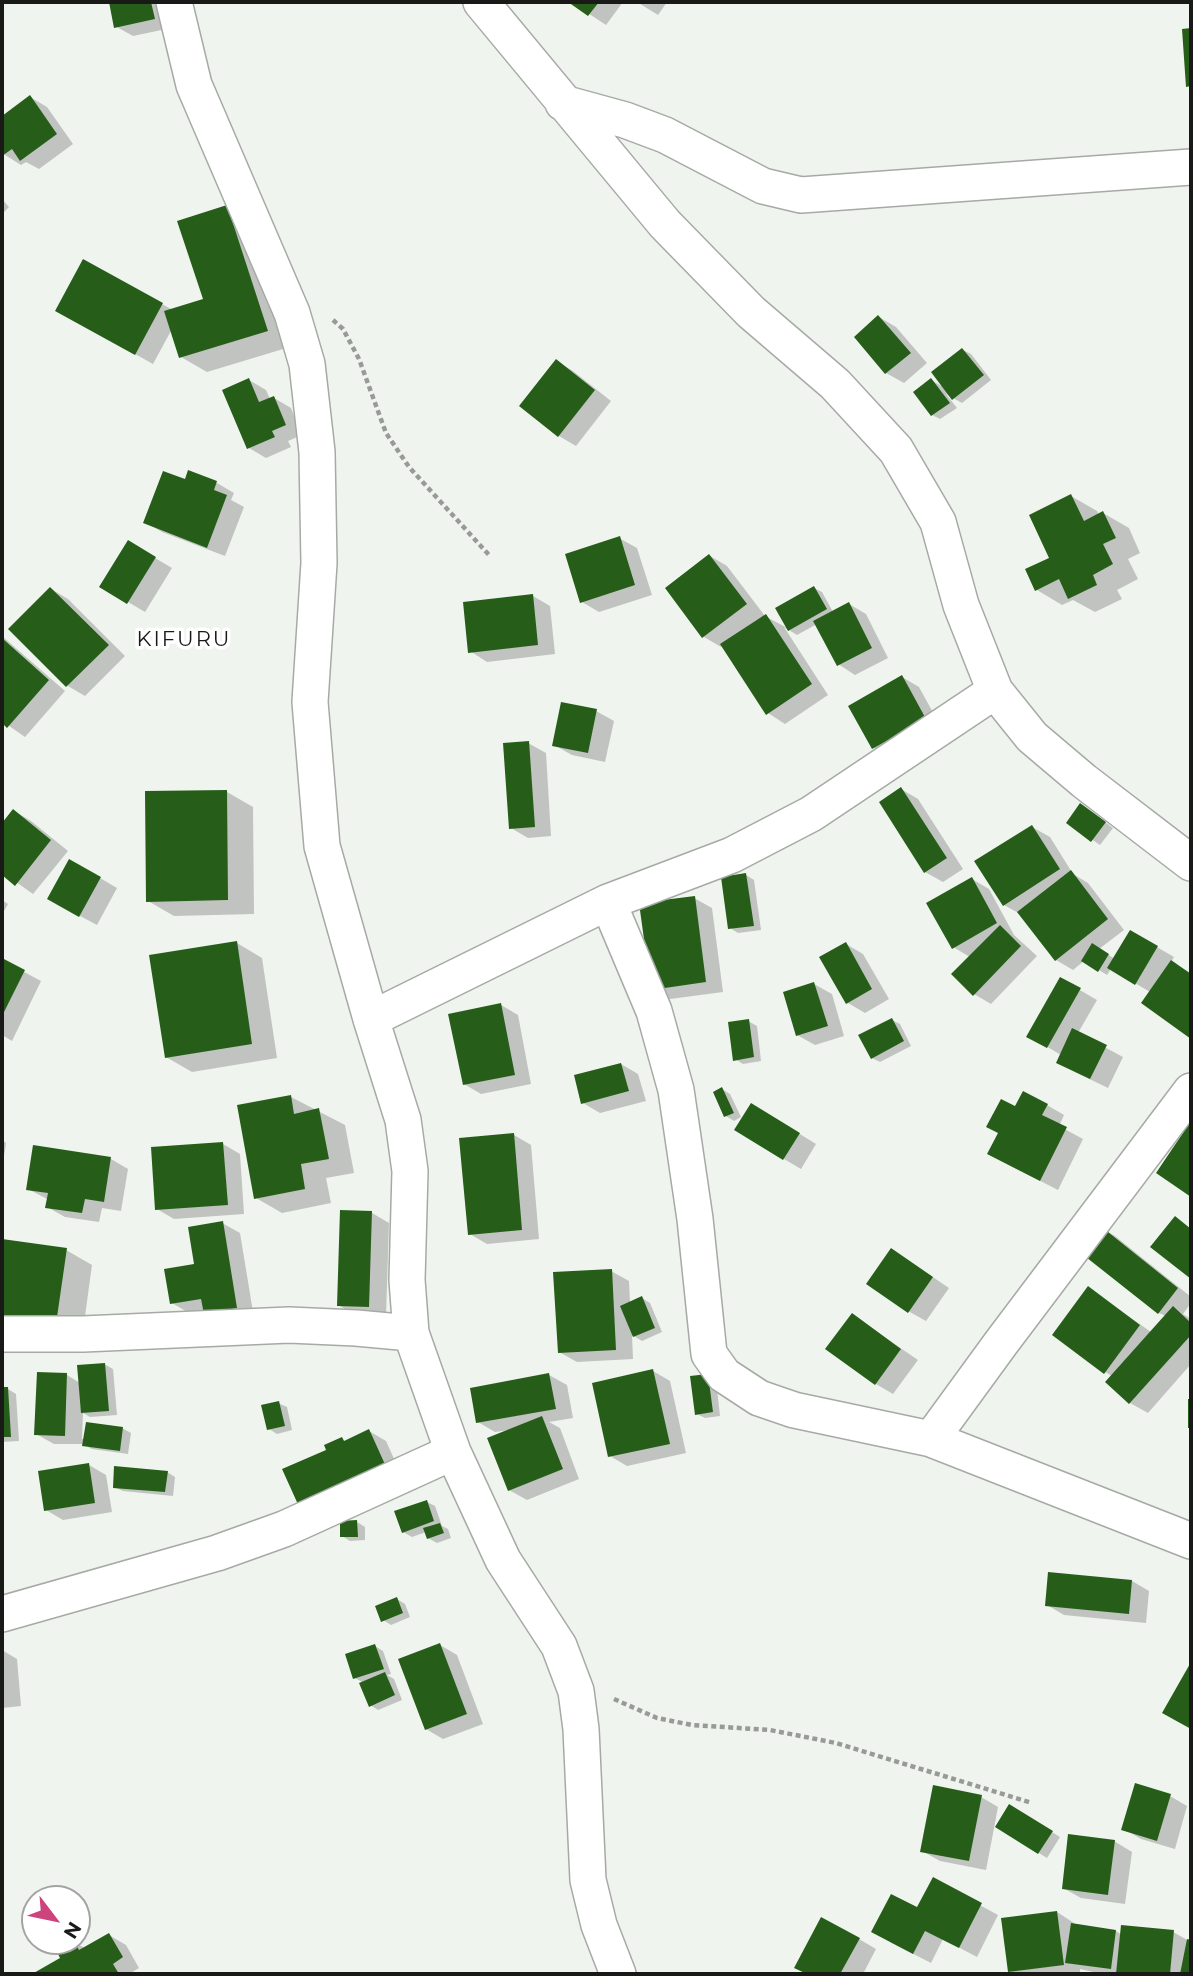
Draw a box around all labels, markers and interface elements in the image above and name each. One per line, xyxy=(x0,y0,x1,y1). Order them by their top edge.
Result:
district label: KIFURU xyxy=(137,627,231,653)
north arrow xyxy=(21,1885,91,1955)
text: N xyxy=(59,1918,86,1943)

